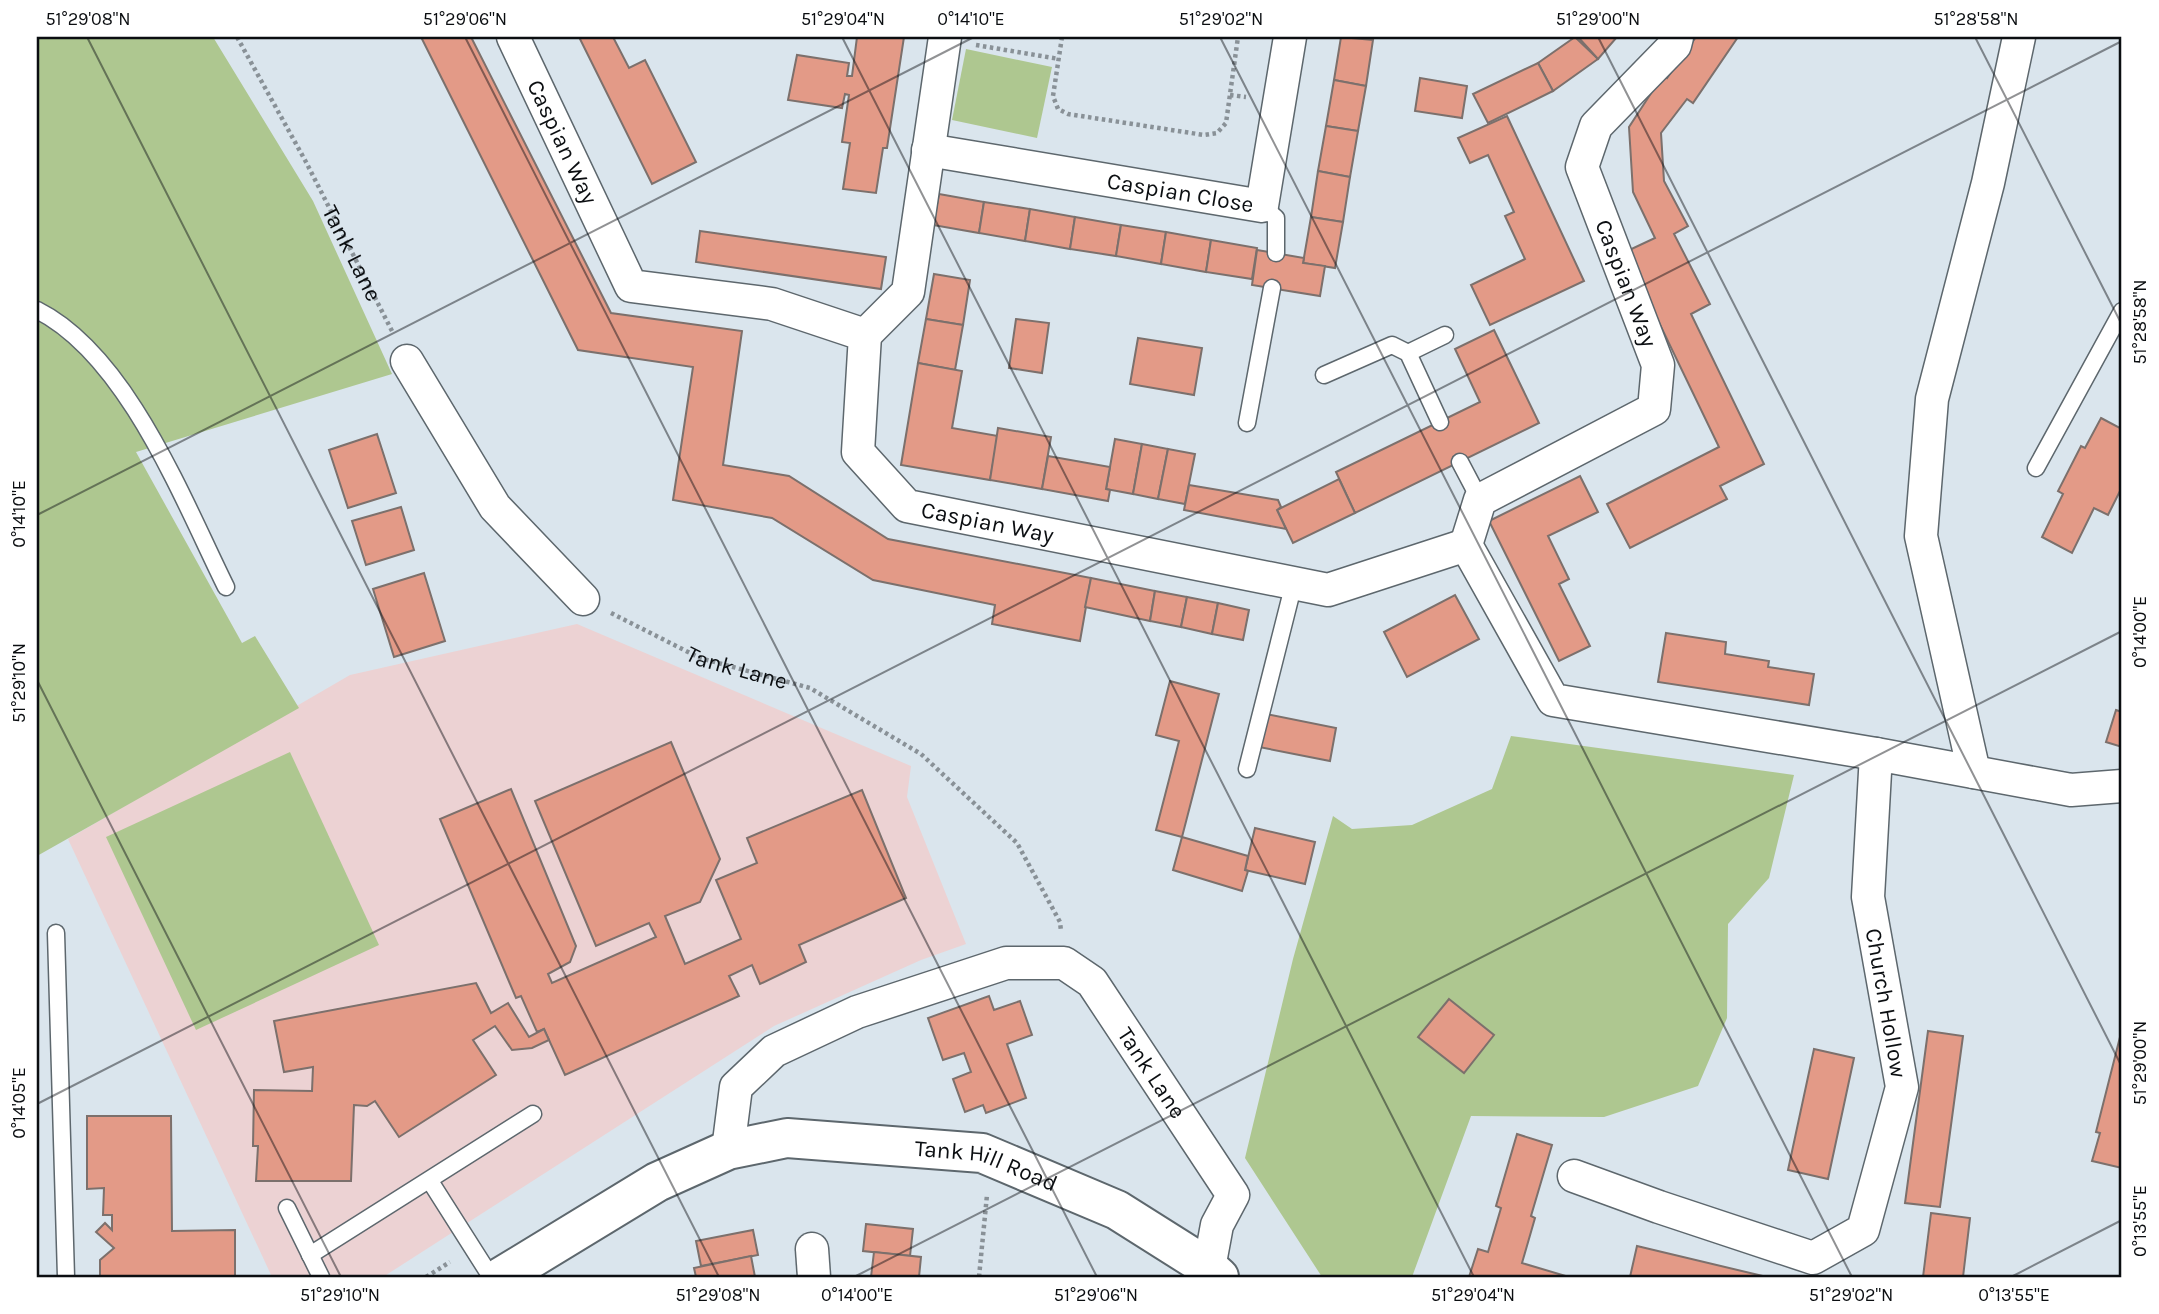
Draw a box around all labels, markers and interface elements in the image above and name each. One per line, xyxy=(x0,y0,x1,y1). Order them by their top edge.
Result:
text: 51°29'08"N xyxy=(45,8,131,30)
text: 51°29'06"N xyxy=(423,8,507,30)
text: 51°29'04"N xyxy=(801,8,885,30)
text: 0°14'10"E xyxy=(937,8,1005,30)
text: 51°29'02"N xyxy=(1179,8,1263,30)
text: 51°29'00"N xyxy=(1556,8,1640,30)
text: 51°28'58"N xyxy=(1933,8,2019,30)
street label: Caspian Way xyxy=(522,75,604,209)
street label: Caspian Close xyxy=(1105,167,1256,218)
street label: Tank Lane xyxy=(317,201,388,305)
street label: Caspian Way xyxy=(1590,215,1663,351)
text: 51°28'58"N xyxy=(2129,279,2151,365)
text: 0°14'10"E xyxy=(8,480,30,548)
street label: Caspian Way xyxy=(919,496,1056,549)
text: 0°14'00"E xyxy=(2129,596,2151,668)
street label: Tank Lane xyxy=(682,640,790,695)
text: 51°29'10"N xyxy=(8,643,30,723)
street label: Church Hollow xyxy=(1860,926,1913,1080)
text: 51°29'00"N xyxy=(2129,1021,2151,1105)
street label: Tank Lane xyxy=(1112,1022,1192,1123)
text: 0°14'05"E xyxy=(8,1067,30,1139)
street label: Tank Hill Road xyxy=(914,1134,1062,1197)
text: 0°13'55"E xyxy=(2129,1185,2151,1257)
text: 51°29'10"N xyxy=(300,1284,380,1306)
text: 51°29'08"N xyxy=(675,1284,761,1306)
text: 0°14'00"E xyxy=(821,1284,893,1306)
text: 51°29'06"N xyxy=(1054,1284,1138,1306)
text: 51°29'04"N xyxy=(1431,1284,1515,1306)
text: 51°29'02"N xyxy=(1809,1284,1893,1306)
text: 0°13'55"E xyxy=(1978,1284,2050,1306)

